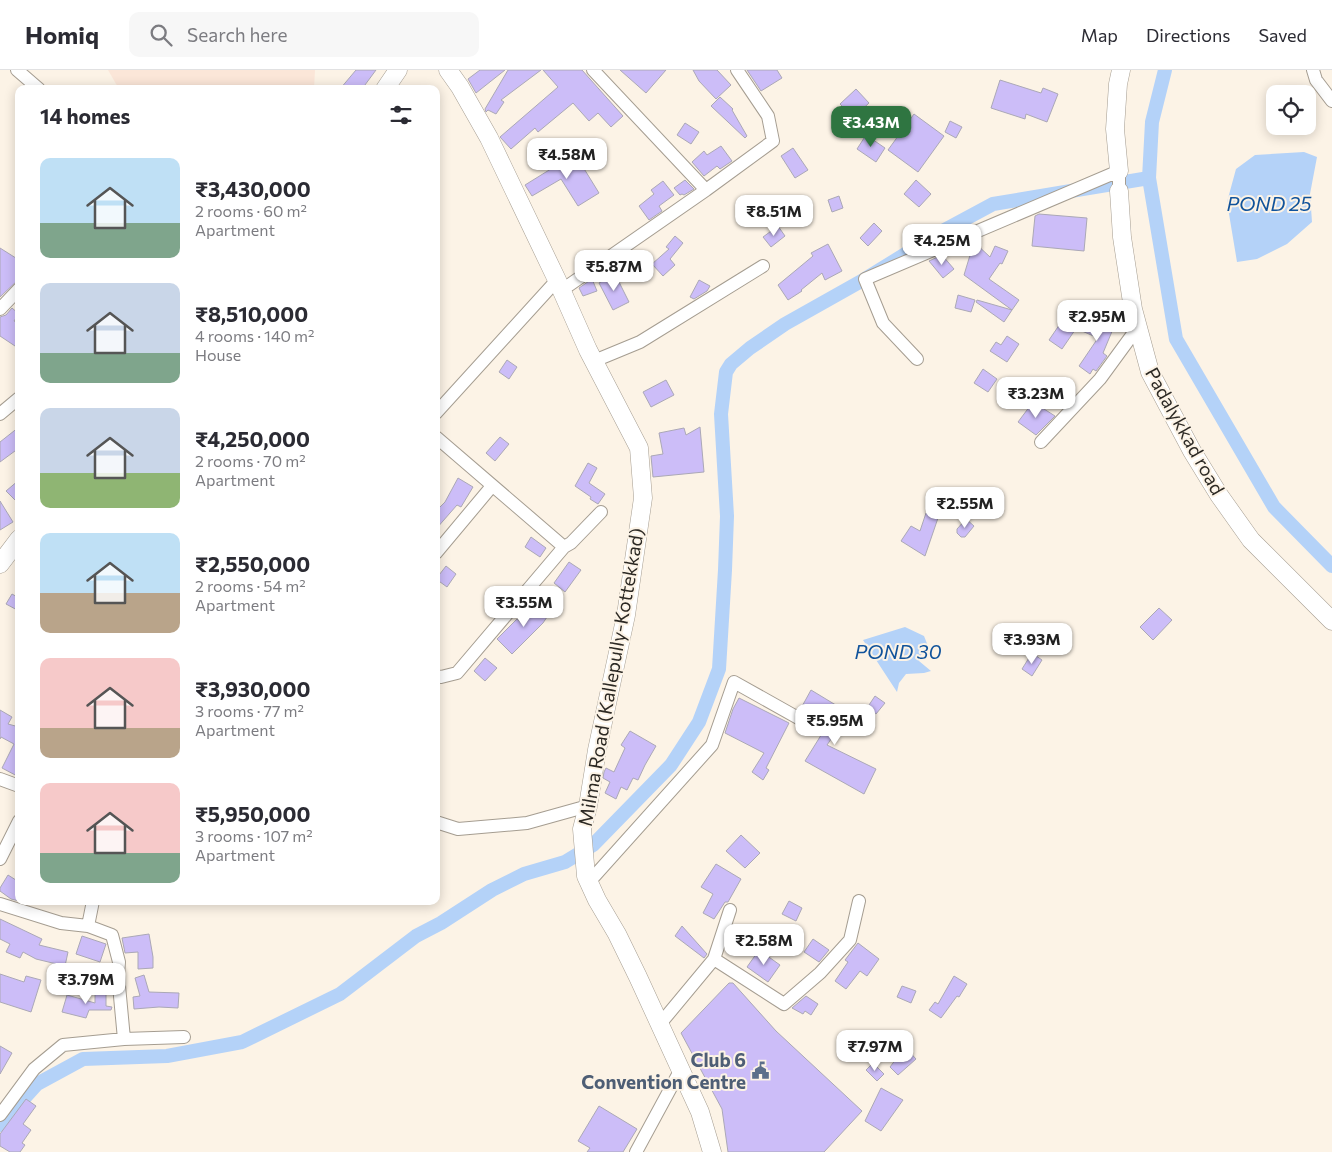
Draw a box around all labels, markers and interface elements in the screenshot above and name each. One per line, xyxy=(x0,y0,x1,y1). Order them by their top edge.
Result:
search box xyxy=(129,12,479,57)
text: Homiq xyxy=(25,20,99,49)
icon: search xyxy=(147,21,175,49)
text: Search here xyxy=(187,23,288,46)
text: Map xyxy=(1081,24,1118,46)
text: Directions xyxy=(1146,24,1230,46)
text: Saved xyxy=(1258,24,1307,46)
map controls xyxy=(1266,85,1316,135)
button: locate xyxy=(1266,85,1316,135)
icon: filters xyxy=(387,101,415,129)
text: 14 homes xyxy=(40,103,130,128)
pin: ₹3.43M xyxy=(830,106,912,148)
text: ₹3.43M xyxy=(842,112,900,131)
pin: ₹4.58M xyxy=(526,138,608,180)
text: ₹4.58M xyxy=(538,144,596,163)
text: ₹3,430,000 xyxy=(195,176,311,201)
icon: home xyxy=(80,178,140,238)
water label: POND 25 xyxy=(1226,191,1312,215)
pin: ₹8.51M xyxy=(733,194,815,237)
text: 2 rooms · 60 m² xyxy=(195,201,307,220)
text: ₹8.51M xyxy=(746,201,802,220)
text: Apartment xyxy=(195,220,275,239)
pin: ₹4.25M xyxy=(901,224,983,266)
text: ₹4.25M xyxy=(913,230,971,249)
pin: ₹5.87M xyxy=(573,250,655,292)
text: ₹5.87M xyxy=(586,256,642,275)
pin: ₹2.95M xyxy=(1056,300,1138,342)
text: ₹8,510,000 xyxy=(195,301,308,326)
icon: home xyxy=(80,303,140,363)
text: ₹2.95M xyxy=(1068,306,1126,325)
text: 4 rooms · 140 m² xyxy=(195,326,314,345)
text: House xyxy=(195,345,241,364)
street label: Padalykkad road xyxy=(1141,363,1230,498)
pin: ₹3.23M xyxy=(995,376,1077,419)
text: ₹3.23M xyxy=(1007,383,1065,402)
text: ₹4,250,000 xyxy=(195,426,310,451)
icon: home xyxy=(80,428,140,488)
text: 2 rooms · 70 m² xyxy=(195,451,306,470)
text: Apartment xyxy=(195,470,275,489)
pin: ₹2.55M xyxy=(924,486,1006,529)
text: ₹2.55M xyxy=(936,493,994,512)
street label: Milma Road (Kallepully-Kottekkad) xyxy=(573,526,648,828)
text: ₹2,550,000 xyxy=(195,551,310,576)
icon: home xyxy=(80,553,140,613)
text: 2 rooms · 54 m² xyxy=(195,576,306,595)
pin: ₹3.55M xyxy=(483,586,565,628)
text: ₹3.55M xyxy=(495,592,553,611)
text: Apartment xyxy=(195,595,275,614)
pin: ₹3.93M xyxy=(991,622,1073,665)
text: ₹3.93M xyxy=(1003,629,1061,648)
water label: POND 30 xyxy=(855,639,942,663)
text: ₹3,930,000 xyxy=(195,676,310,701)
icon: home xyxy=(80,678,140,738)
text: 3 rooms · 77 m² xyxy=(195,701,304,720)
pin: ₹5.95M xyxy=(794,704,876,746)
text: ₹5.95M xyxy=(806,710,864,729)
text: Apartment xyxy=(195,720,275,739)
text: ₹5,950,000 xyxy=(195,801,310,826)
icon: home xyxy=(80,803,140,863)
text: 3 rooms · 107 m² xyxy=(195,826,313,845)
text: Apartment xyxy=(195,845,275,864)
pin: ₹2.58M xyxy=(723,924,805,966)
text: ₹2.58M xyxy=(735,930,793,949)
pin: ₹3.79M xyxy=(45,962,127,1005)
text: ₹3.79M xyxy=(57,969,115,988)
pin: ₹7.97M xyxy=(834,1030,916,1072)
text: ₹7.97M xyxy=(847,1036,903,1055)
place label: Club 6 Convention Centre xyxy=(581,1048,746,1093)
public building icon: Club 6 Convention Centre xyxy=(750,1061,770,1081)

